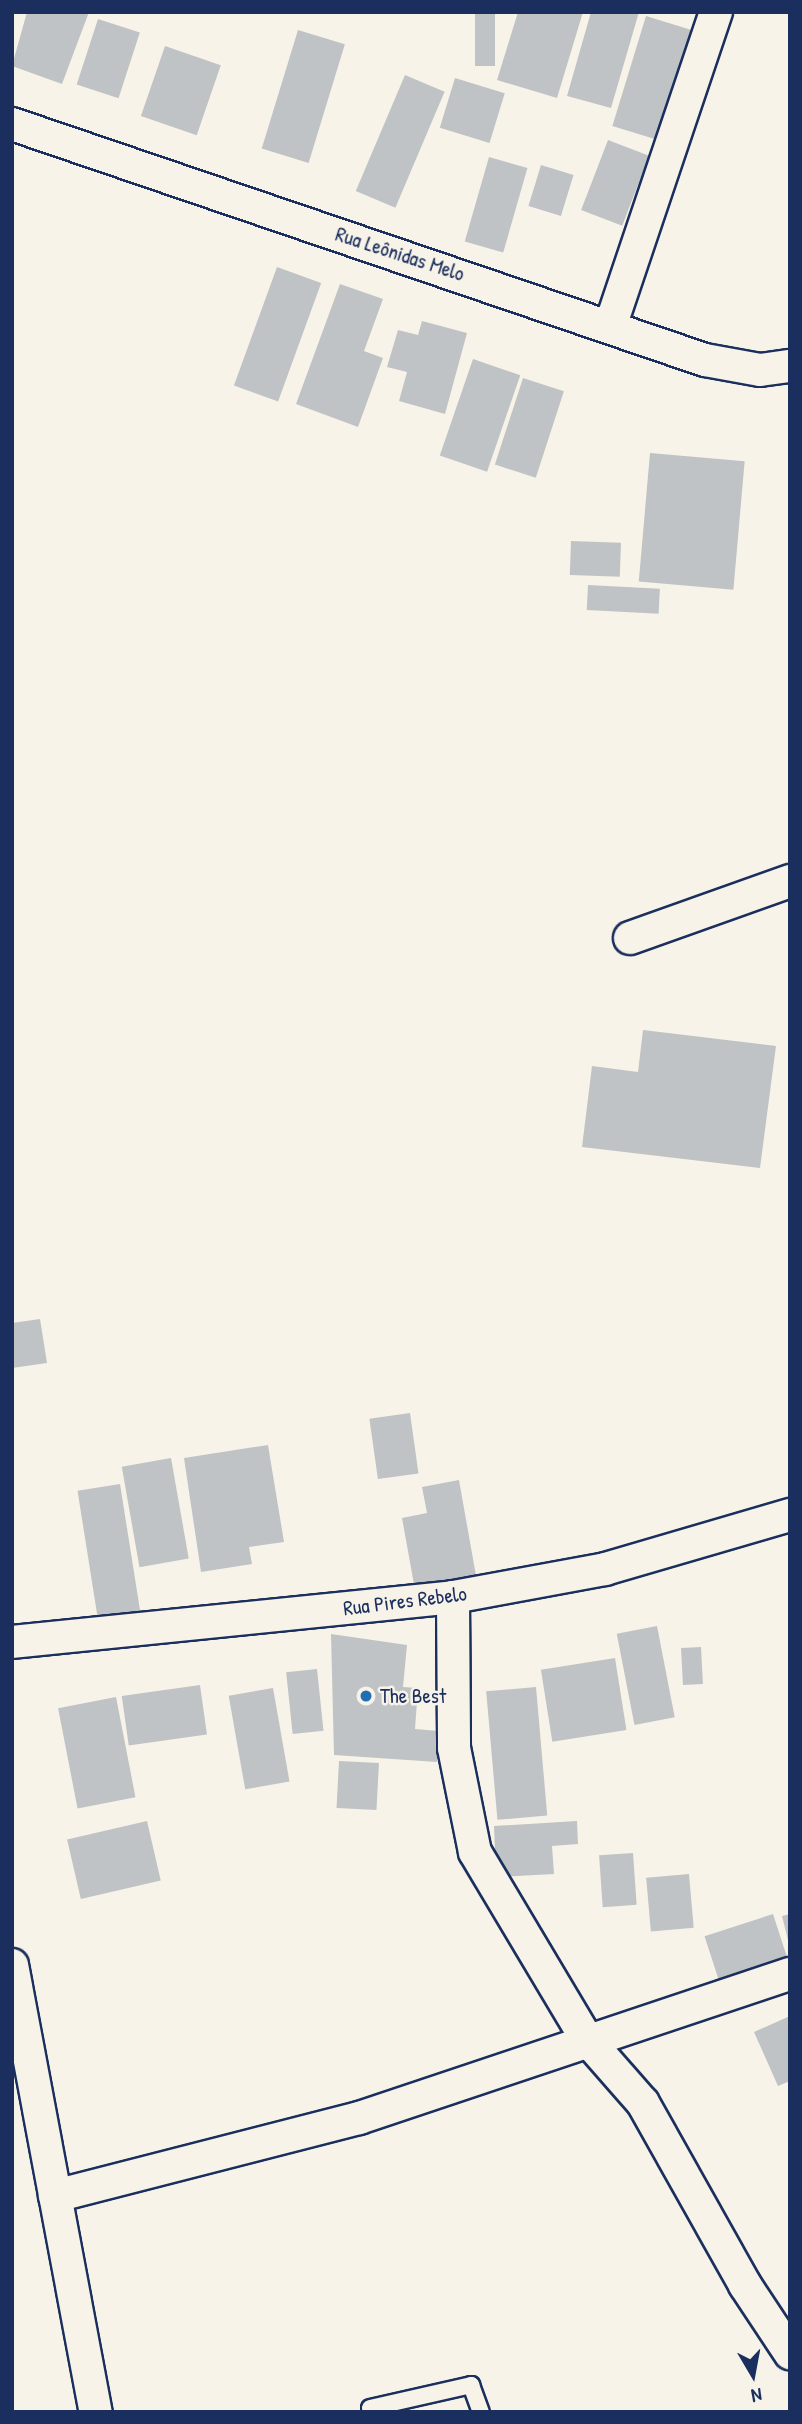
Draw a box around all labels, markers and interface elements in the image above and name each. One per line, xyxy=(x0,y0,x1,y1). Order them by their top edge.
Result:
street label: Rua Leônidas Melo xyxy=(332,221,468,287)
street label: Rua Pires Rebelo xyxy=(342,1581,468,1621)
place label: The Best xyxy=(380,1683,446,1709)
marker: The Best xyxy=(358,1688,374,1704)
north arrow xyxy=(718,2340,788,2410)
text: N xyxy=(749,2382,764,2409)

